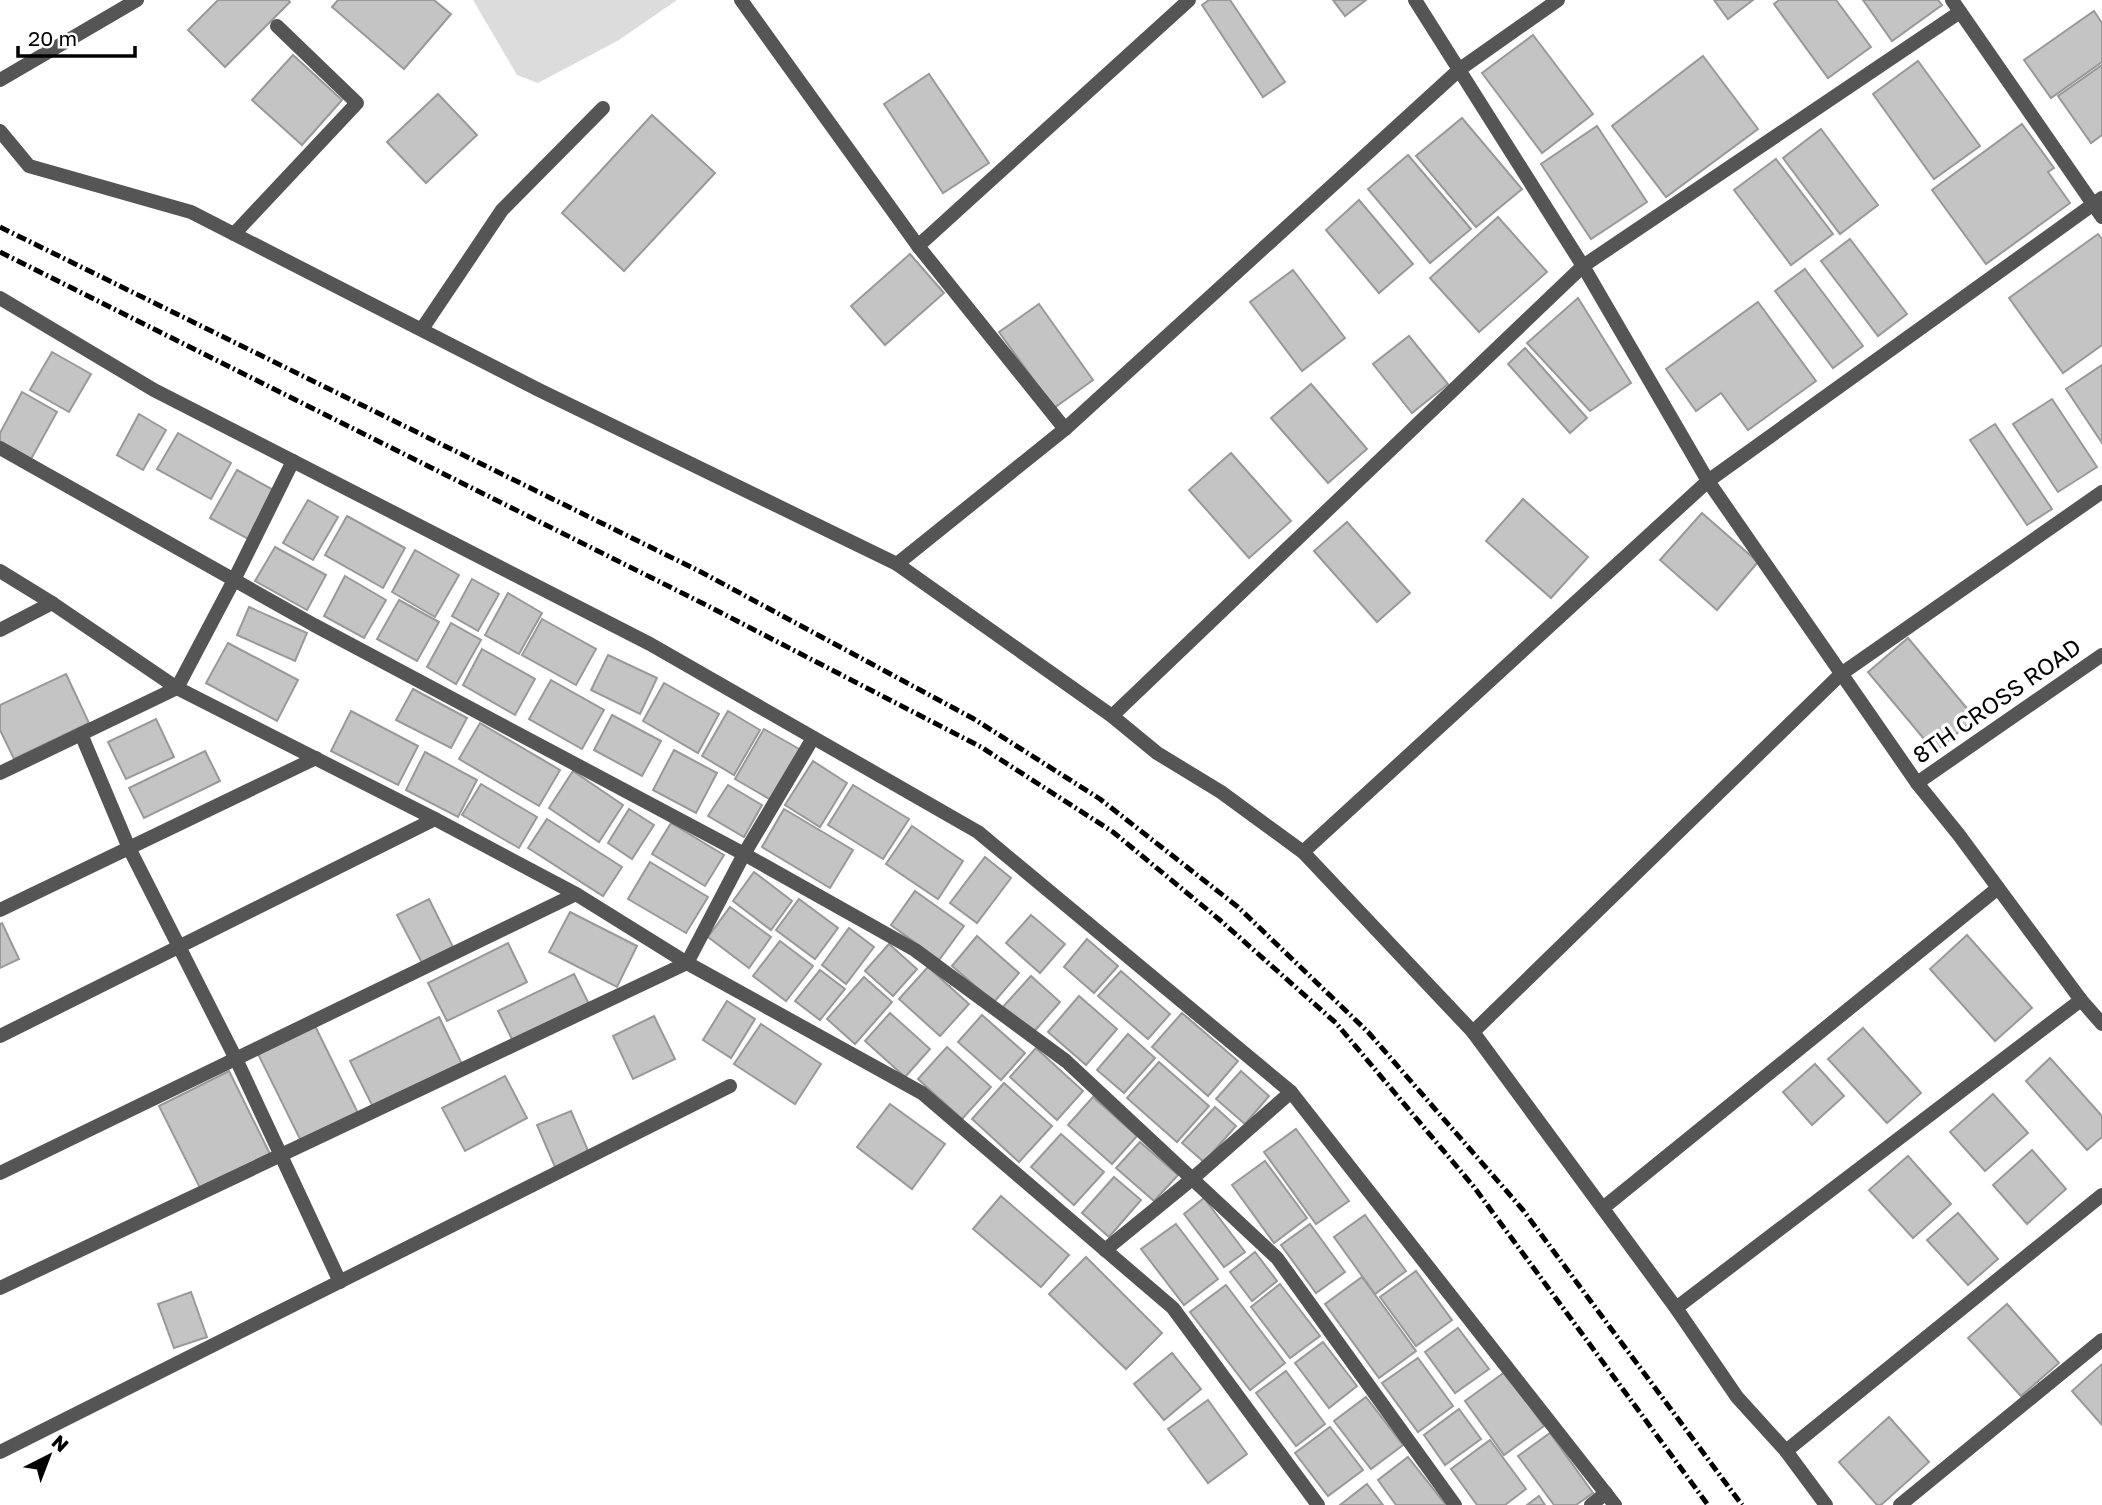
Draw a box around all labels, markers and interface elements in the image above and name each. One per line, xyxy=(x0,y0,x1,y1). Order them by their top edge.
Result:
scale bar xyxy=(18,14,135,58)
text: 20 m xyxy=(28,25,77,51)
street label: 8TH CROSS ROAD xyxy=(1907,632,2086,769)
north arrow xyxy=(14,1421,84,1491)
text: N xyxy=(48,1430,74,1456)

